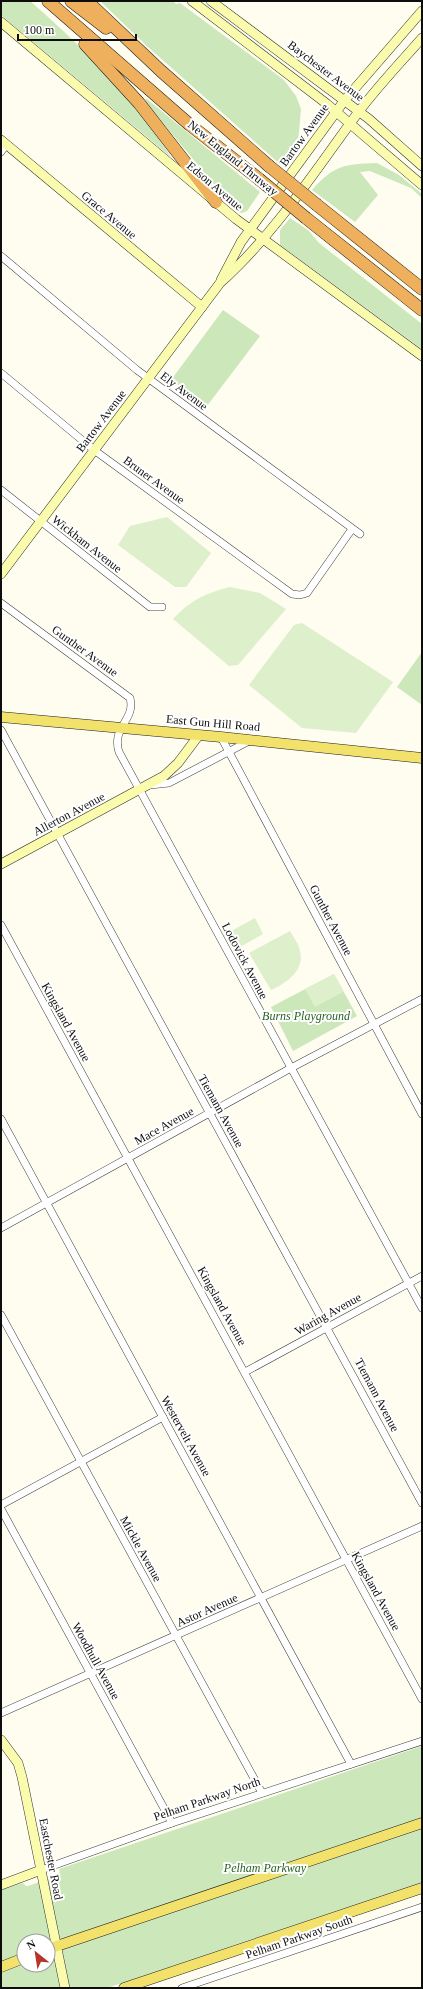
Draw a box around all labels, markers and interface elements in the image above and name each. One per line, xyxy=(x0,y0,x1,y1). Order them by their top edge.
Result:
scale bar xyxy=(18,16,136,42)
text: 100 m xyxy=(24,23,55,37)
street label: Baychester Avenue xyxy=(285,38,367,104)
street label: Bartow Avenue xyxy=(277,101,331,169)
street label: New England Thruway xyxy=(185,117,281,199)
street label: Edson Avenue xyxy=(184,159,246,213)
street label: Grace Avenue xyxy=(79,188,139,242)
street label: Ely Avenue xyxy=(158,369,210,413)
street label: Bartow Avenue xyxy=(73,387,129,455)
street label: Bruner Avenue xyxy=(121,453,187,507)
street label: Wickham Avenue xyxy=(49,512,125,576)
street label: Gunther Avenue xyxy=(49,622,121,680)
street label: East Gun Hill Road xyxy=(165,712,261,734)
street label: Allerton Avenue xyxy=(31,789,107,839)
street label: Gunther Avenue xyxy=(306,882,356,958)
street label: Lodovick Avenue xyxy=(219,920,271,1002)
street label: Kingsland Avenue xyxy=(39,980,93,1064)
park label: Burns Playground xyxy=(262,1009,351,1023)
street label: Tiemann Avenue xyxy=(195,1072,247,1150)
street label: Mace Avenue xyxy=(132,1104,196,1148)
street label: Kingsland Avenue xyxy=(195,1264,249,1348)
street label: Waring Avenue xyxy=(292,1290,364,1338)
street label: Tiemann Avenue xyxy=(352,1356,402,1434)
street label: Westervelt Avenue xyxy=(158,1393,214,1479)
street label: Mickle Avenue xyxy=(117,1514,165,1584)
street label: Kingsland Avenue xyxy=(349,1549,403,1633)
street label: Astor Avenue xyxy=(174,1590,240,1630)
street label: Woodhull Avenue xyxy=(69,1620,123,1702)
street label: Pelham Parkway North xyxy=(152,1774,262,1824)
street label: Eastchester Road xyxy=(36,1817,66,1901)
park label: Pelham Parkway xyxy=(223,1861,307,1875)
street label: Pelham Parkway South xyxy=(244,1912,354,1962)
north arrow xyxy=(16,1933,56,1973)
text: N xyxy=(25,1937,37,1952)

